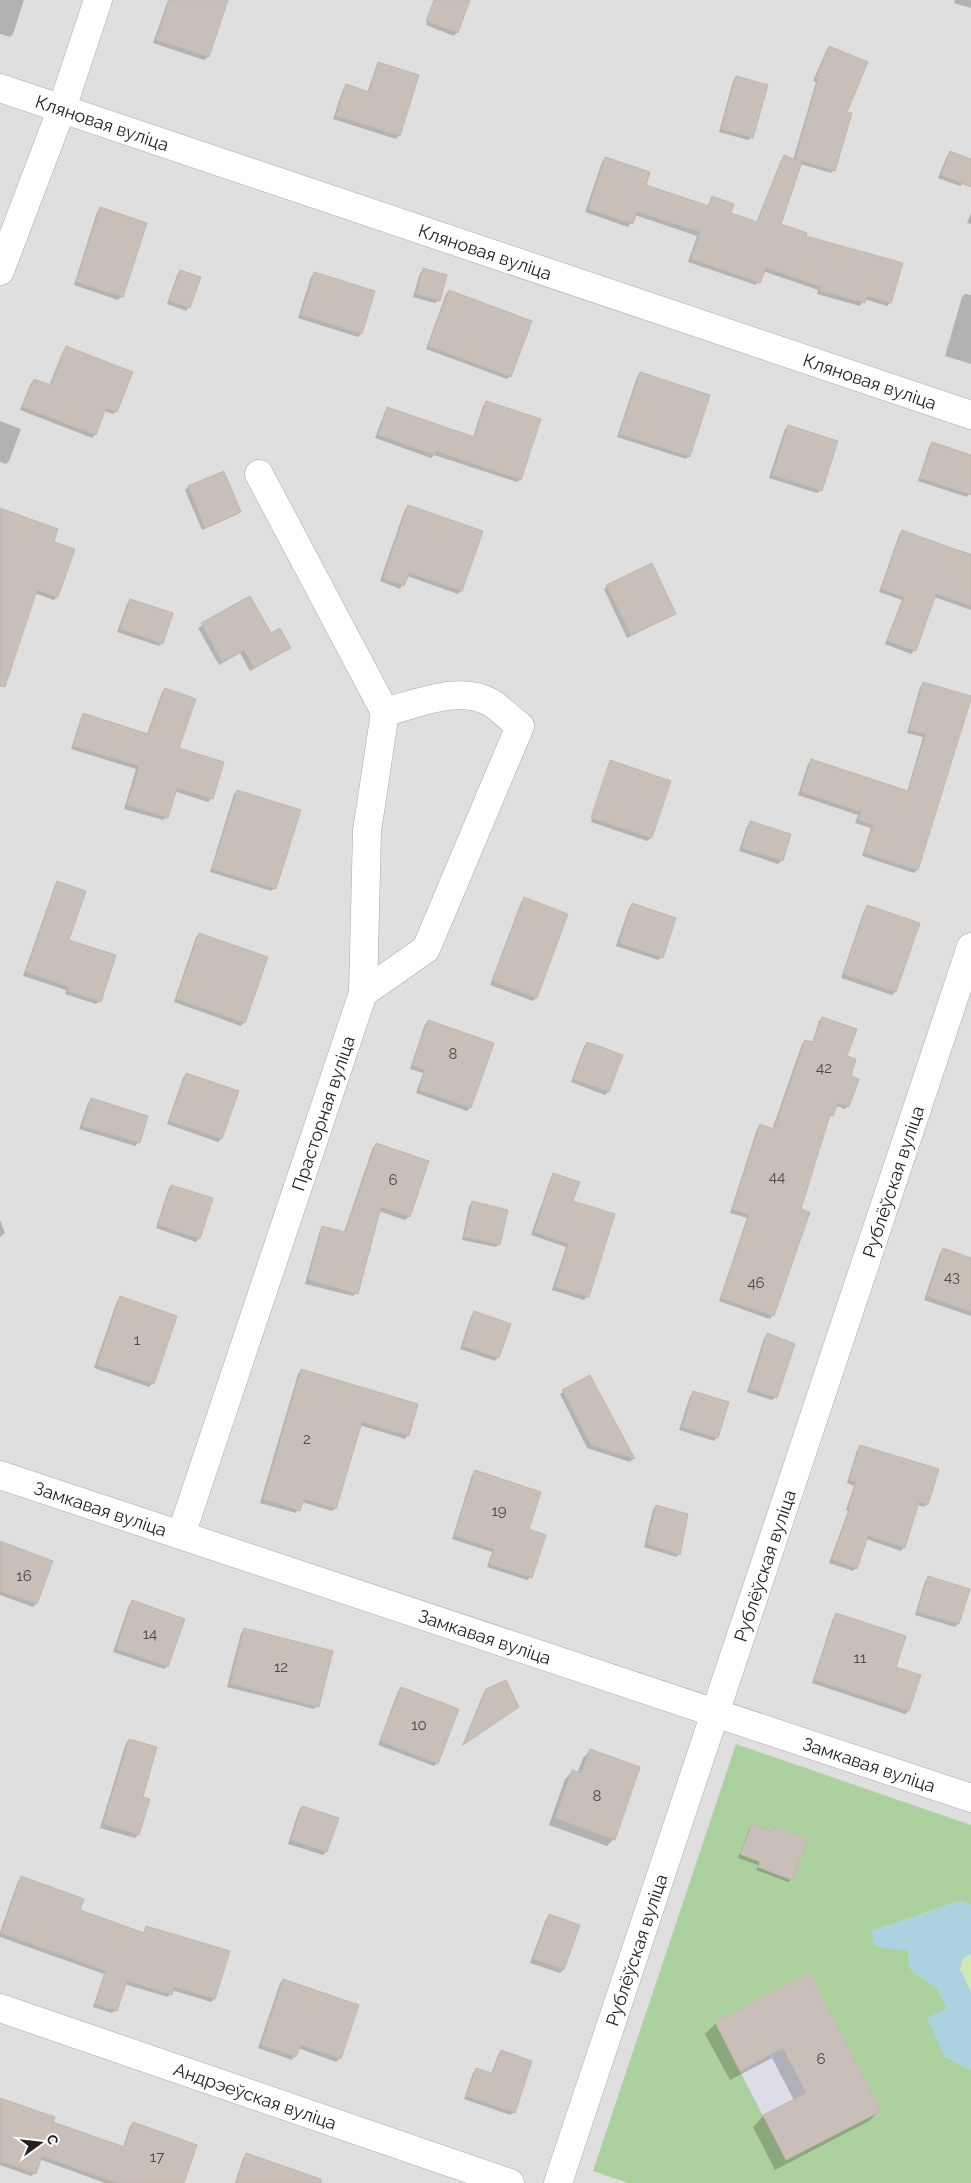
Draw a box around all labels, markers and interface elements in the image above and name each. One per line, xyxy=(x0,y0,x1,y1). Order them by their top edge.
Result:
street label: Кляновая вуліца xyxy=(33,90,172,155)
street label: Кляновая вуліца xyxy=(416,219,555,284)
street label: Кляновая вуліца xyxy=(801,349,939,413)
street label: Прасторная вуліца xyxy=(287,1033,358,1193)
house number: 8 xyxy=(449,1045,458,1063)
house number: 42 xyxy=(816,1059,832,1077)
street label: Рублёўская вуліца xyxy=(858,1103,928,1260)
house number: 44 xyxy=(769,1168,785,1186)
house number: 6 xyxy=(388,1171,398,1189)
house number: 43 xyxy=(944,1268,960,1286)
house number: 46 xyxy=(747,1274,765,1292)
house number: 1 xyxy=(134,1331,141,1349)
house number: 2 xyxy=(303,1430,311,1448)
street label: Замкавая вуліца xyxy=(32,1477,170,1540)
street label: Рублёўская вуліца xyxy=(729,1487,799,1644)
house number: 19 xyxy=(491,1502,507,1520)
house number: 16 xyxy=(16,1567,32,1585)
street label: Замкавая вуліца xyxy=(416,1604,554,1668)
house number: 14 xyxy=(143,1625,157,1643)
house number: 11 xyxy=(854,1649,867,1667)
house number: 12 xyxy=(274,1658,288,1676)
house number: 10 xyxy=(411,1716,427,1734)
street label: Замкавая вуліца xyxy=(800,1732,938,1796)
house number: 8 xyxy=(593,1787,602,1805)
street label: Рублёўская вуліца xyxy=(601,1871,671,2028)
house number: 6 xyxy=(816,2050,826,2068)
street label: Андрэеўская вуліца xyxy=(171,2058,340,2133)
north arrow xyxy=(15,2118,65,2168)
text: С xyxy=(44,2133,62,2147)
house number: 17 xyxy=(150,2148,164,2166)

